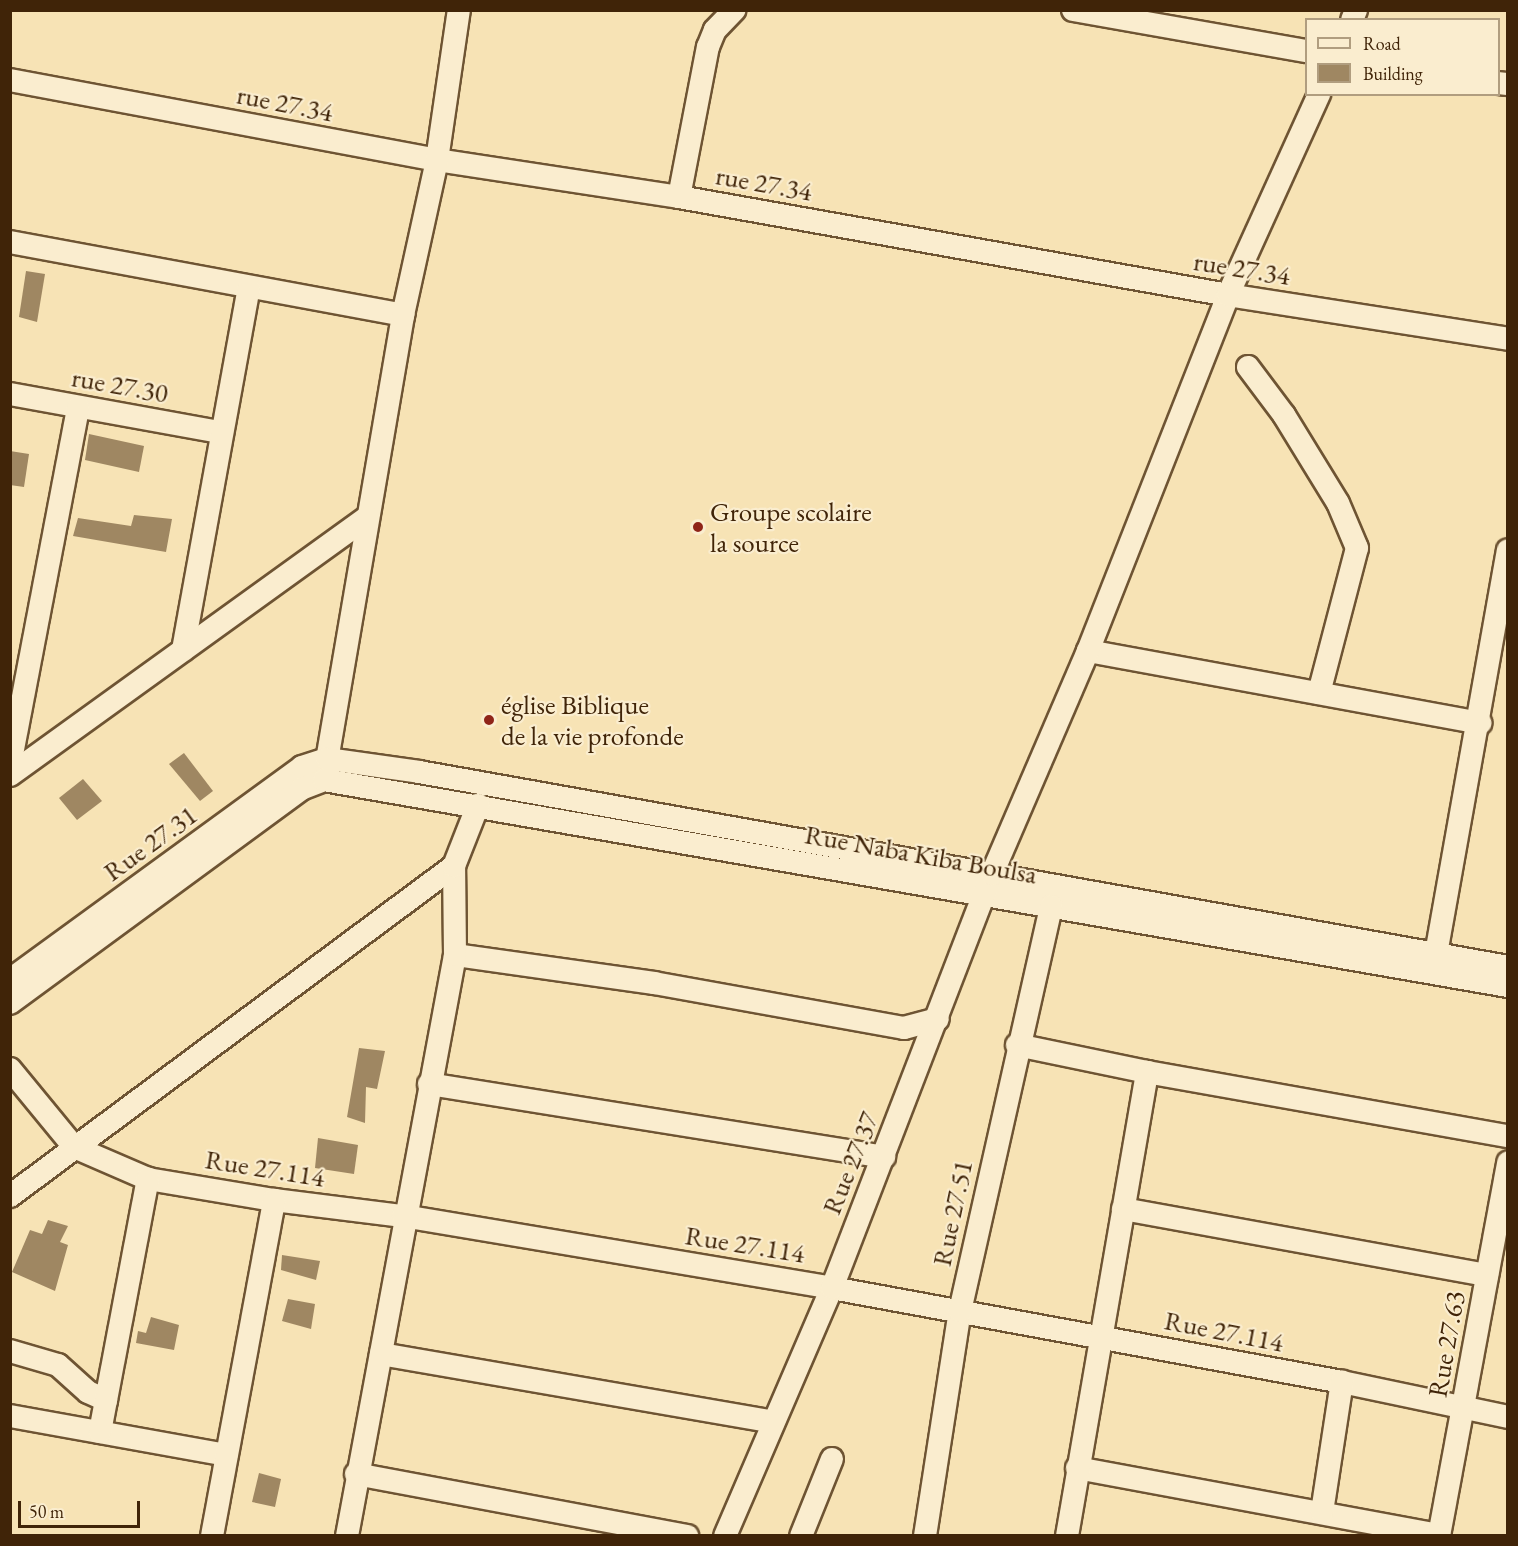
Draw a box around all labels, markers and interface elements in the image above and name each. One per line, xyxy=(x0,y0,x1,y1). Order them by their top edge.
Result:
legend xyxy=(1305,18,1500,96)
text: Road xyxy=(1363,32,1401,55)
text: Building xyxy=(1363,62,1423,85)
street label: rue 27.34 xyxy=(234,78,336,128)
street label: rue 27.34 xyxy=(713,159,815,207)
street label: rue 27.34 xyxy=(1191,244,1293,292)
street label: rue 27.30 xyxy=(69,361,171,409)
place label: Groupe scolaire la source xyxy=(710,495,872,558)
marker: Groupe scolaire la source xyxy=(691,520,705,534)
place label: église Biblique de la vie profonde xyxy=(501,688,684,751)
marker: église Biblique de la vie profonde xyxy=(482,713,496,727)
street label: Rue 27.31 xyxy=(97,798,203,888)
street label: Rue Naba Kiba Boulsa xyxy=(802,818,1040,890)
street label: Rue 27.37 xyxy=(815,1107,885,1219)
street label: Rue 27.114 xyxy=(203,1143,327,1193)
street label: Rue 27.51 xyxy=(925,1157,979,1269)
street label: Rue 27.114 xyxy=(683,1219,807,1269)
street label: Rue 27.63 xyxy=(1421,1288,1471,1400)
street label: Rue 27.114 xyxy=(1162,1304,1286,1358)
scale bar xyxy=(21,1489,142,1527)
text: 50 m xyxy=(29,1500,64,1523)

